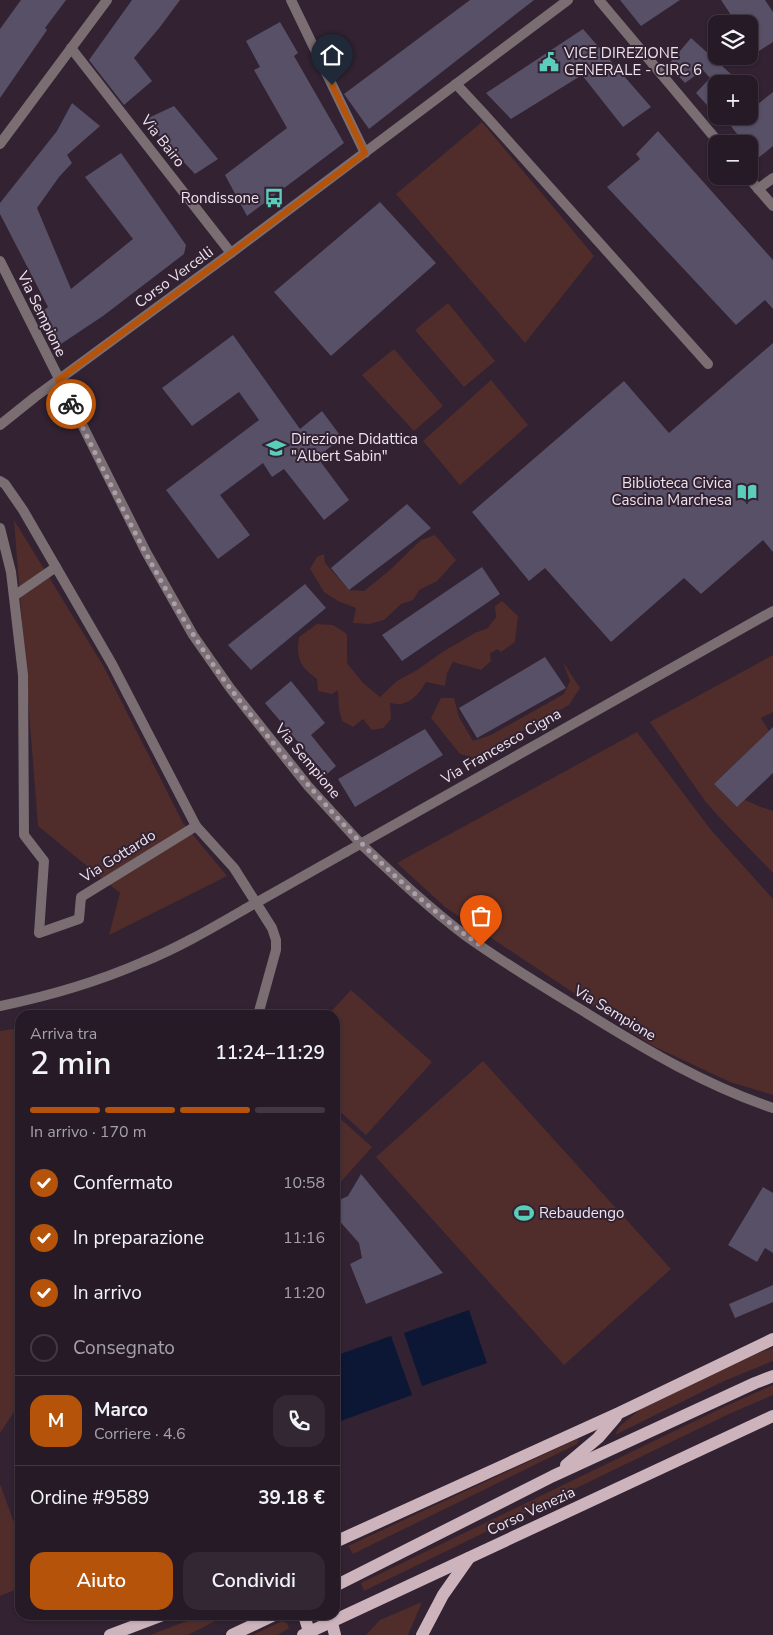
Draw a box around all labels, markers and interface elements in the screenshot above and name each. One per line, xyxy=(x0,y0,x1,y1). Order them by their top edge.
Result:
map controls xyxy=(708,15,758,185)
button: layers xyxy=(708,15,758,65)
pin xyxy=(311,34,353,85)
icon: home xyxy=(318,41,346,69)
place label: VICE DIREZIONE GENERALE - CIRC 6 xyxy=(563,43,702,80)
public building icon: VICE DIREZIONE GENERALE - CIRC 6 xyxy=(538,51,560,73)
button: + xyxy=(708,75,758,125)
street label: Via Bairo xyxy=(136,110,190,171)
button: − xyxy=(708,135,758,185)
bus stop icon: Rondissone xyxy=(263,187,285,209)
place label: Rondissone xyxy=(181,188,259,208)
street label: Corso Vercelli xyxy=(131,242,217,312)
street label: Via Sempione xyxy=(12,267,71,360)
courier xyxy=(46,379,96,429)
icon: bike xyxy=(57,390,85,418)
place label: Direzione Didattica "Albert Sabin" xyxy=(291,429,418,466)
school or university icon: Direzione Didattica "Albert Sabin" xyxy=(265,437,287,459)
place label: Biblioteca Civica Cascina Marchesa xyxy=(612,473,732,510)
library icon: Biblioteca Civica Cascina Marchesa xyxy=(736,481,758,503)
street label: Via Francesco Cigna xyxy=(437,704,565,789)
street label: Via Sempione xyxy=(270,718,345,803)
street label: Via Gottardo xyxy=(76,825,160,888)
pin xyxy=(460,895,502,946)
icon: bag xyxy=(467,902,495,930)
street label: Via Sempione xyxy=(569,980,660,1045)
text: Arriva tra xyxy=(30,1023,97,1045)
text: 11:24–11:29 xyxy=(215,1040,325,1066)
text: 2 min xyxy=(30,1042,112,1085)
text: In arrivo · 170 m xyxy=(30,1121,146,1143)
icon: check xyxy=(30,1169,58,1197)
text: Confermato xyxy=(73,1170,173,1196)
text: 10:58 xyxy=(283,1172,325,1194)
sports icon: Rebaudengo xyxy=(513,1202,535,1224)
place label: Rebaudengo xyxy=(539,1203,624,1223)
icon: check xyxy=(30,1224,58,1252)
text: In preparazione xyxy=(73,1225,204,1251)
text: 11:16 xyxy=(283,1227,325,1249)
icon: check xyxy=(30,1279,58,1307)
text: In arrivo xyxy=(73,1280,142,1306)
text: 11:20 xyxy=(283,1282,325,1304)
text: Consegnato xyxy=(73,1335,175,1361)
button: phone xyxy=(273,1395,325,1447)
text: Marco xyxy=(94,1397,148,1423)
text: M xyxy=(48,1408,64,1434)
text: Corriere · 4.6 xyxy=(94,1423,186,1445)
street label: Corso Venezia xyxy=(484,1482,578,1540)
text: Ordine #9589 xyxy=(30,1485,150,1511)
text: 39.18 € xyxy=(258,1485,325,1511)
button: Aiuto xyxy=(30,1552,173,1610)
button: Condividi xyxy=(183,1552,325,1610)

